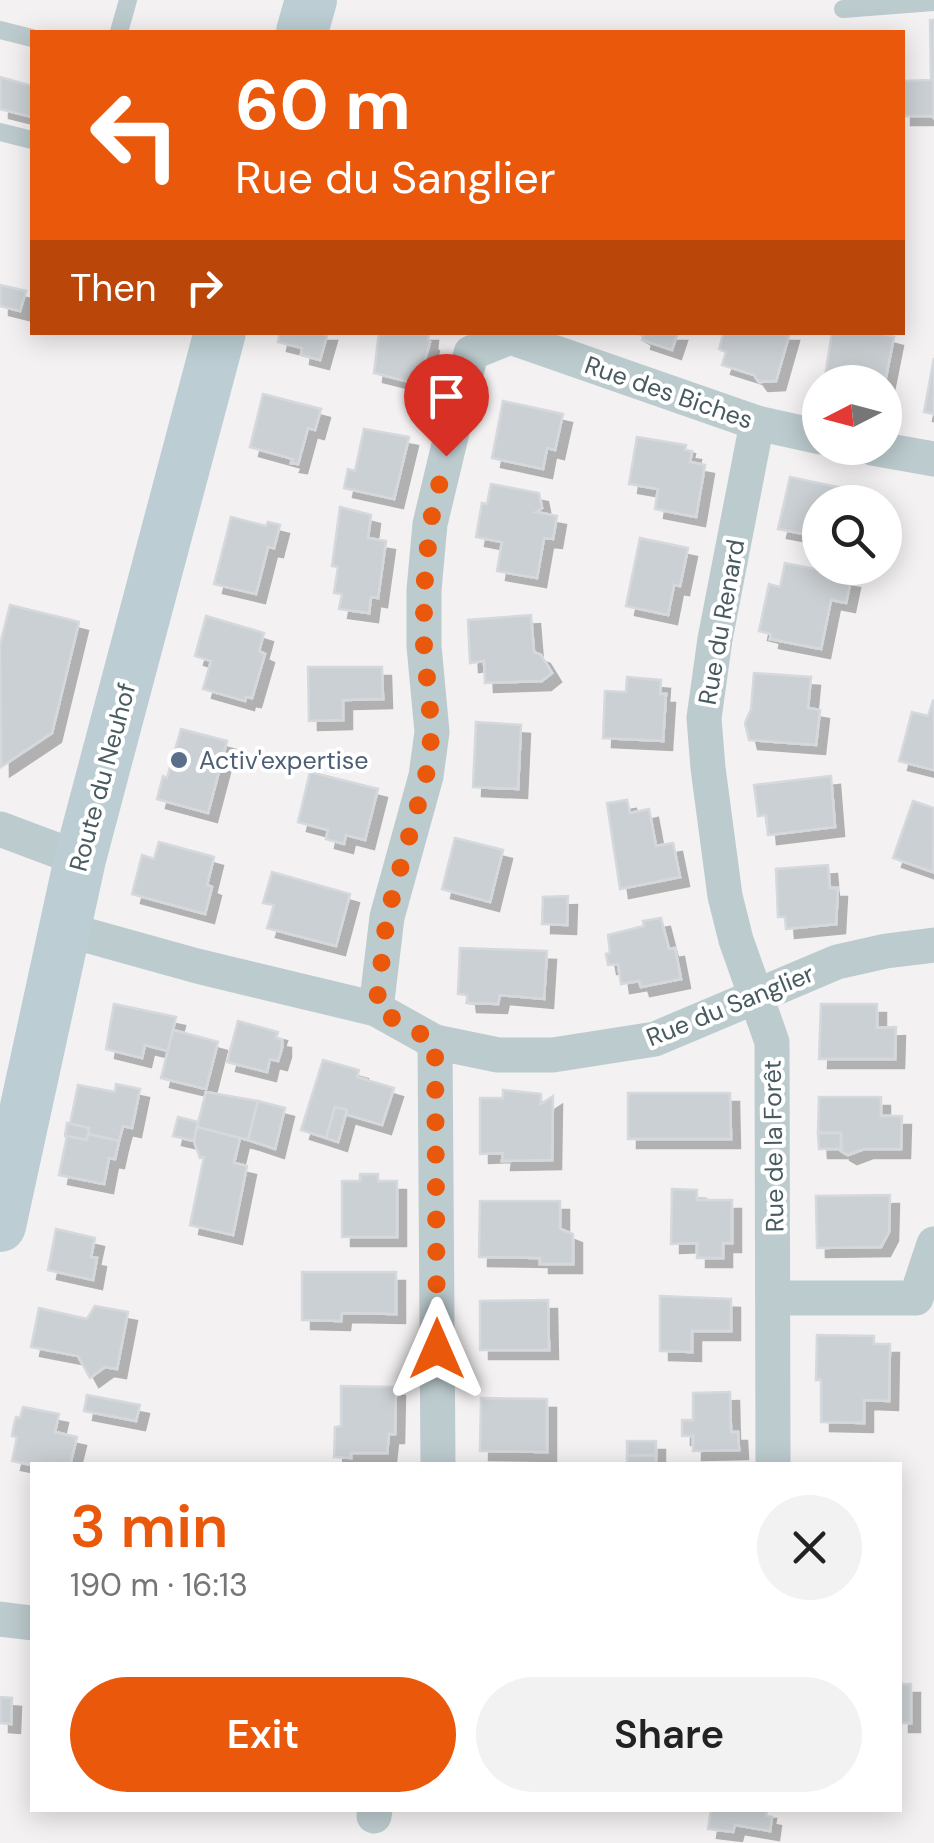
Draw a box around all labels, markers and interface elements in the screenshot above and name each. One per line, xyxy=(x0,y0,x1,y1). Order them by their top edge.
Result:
text: 60 m xyxy=(235,60,411,151)
icon: left xyxy=(70,70,200,200)
text: Rue du Sanglier xyxy=(235,148,556,207)
icon: right xyxy=(177,260,232,315)
text: Then xyxy=(70,263,157,313)
street label: Rue des Biches xyxy=(580,348,757,437)
pin xyxy=(404,354,489,457)
north arrow xyxy=(802,365,902,465)
map controls xyxy=(802,365,902,585)
icon: arrive xyxy=(419,369,474,424)
button: search xyxy=(802,485,902,585)
street label: Rue du Renard xyxy=(691,537,752,707)
street label: Route du Neuhof xyxy=(61,679,143,875)
place label: Activ'expertise xyxy=(199,744,368,777)
marker: Activ'expertise xyxy=(168,749,190,771)
street label: Rue du Sanglier xyxy=(641,957,819,1054)
street label: Rue de la Forêt xyxy=(755,1060,792,1232)
position arrow xyxy=(385,1297,489,1401)
text: 3 min xyxy=(70,1487,228,1566)
button: close xyxy=(757,1495,862,1600)
text: 190 m · 16:13 xyxy=(70,1564,248,1606)
button: Exit xyxy=(70,1677,456,1792)
button: Share xyxy=(476,1677,862,1792)

